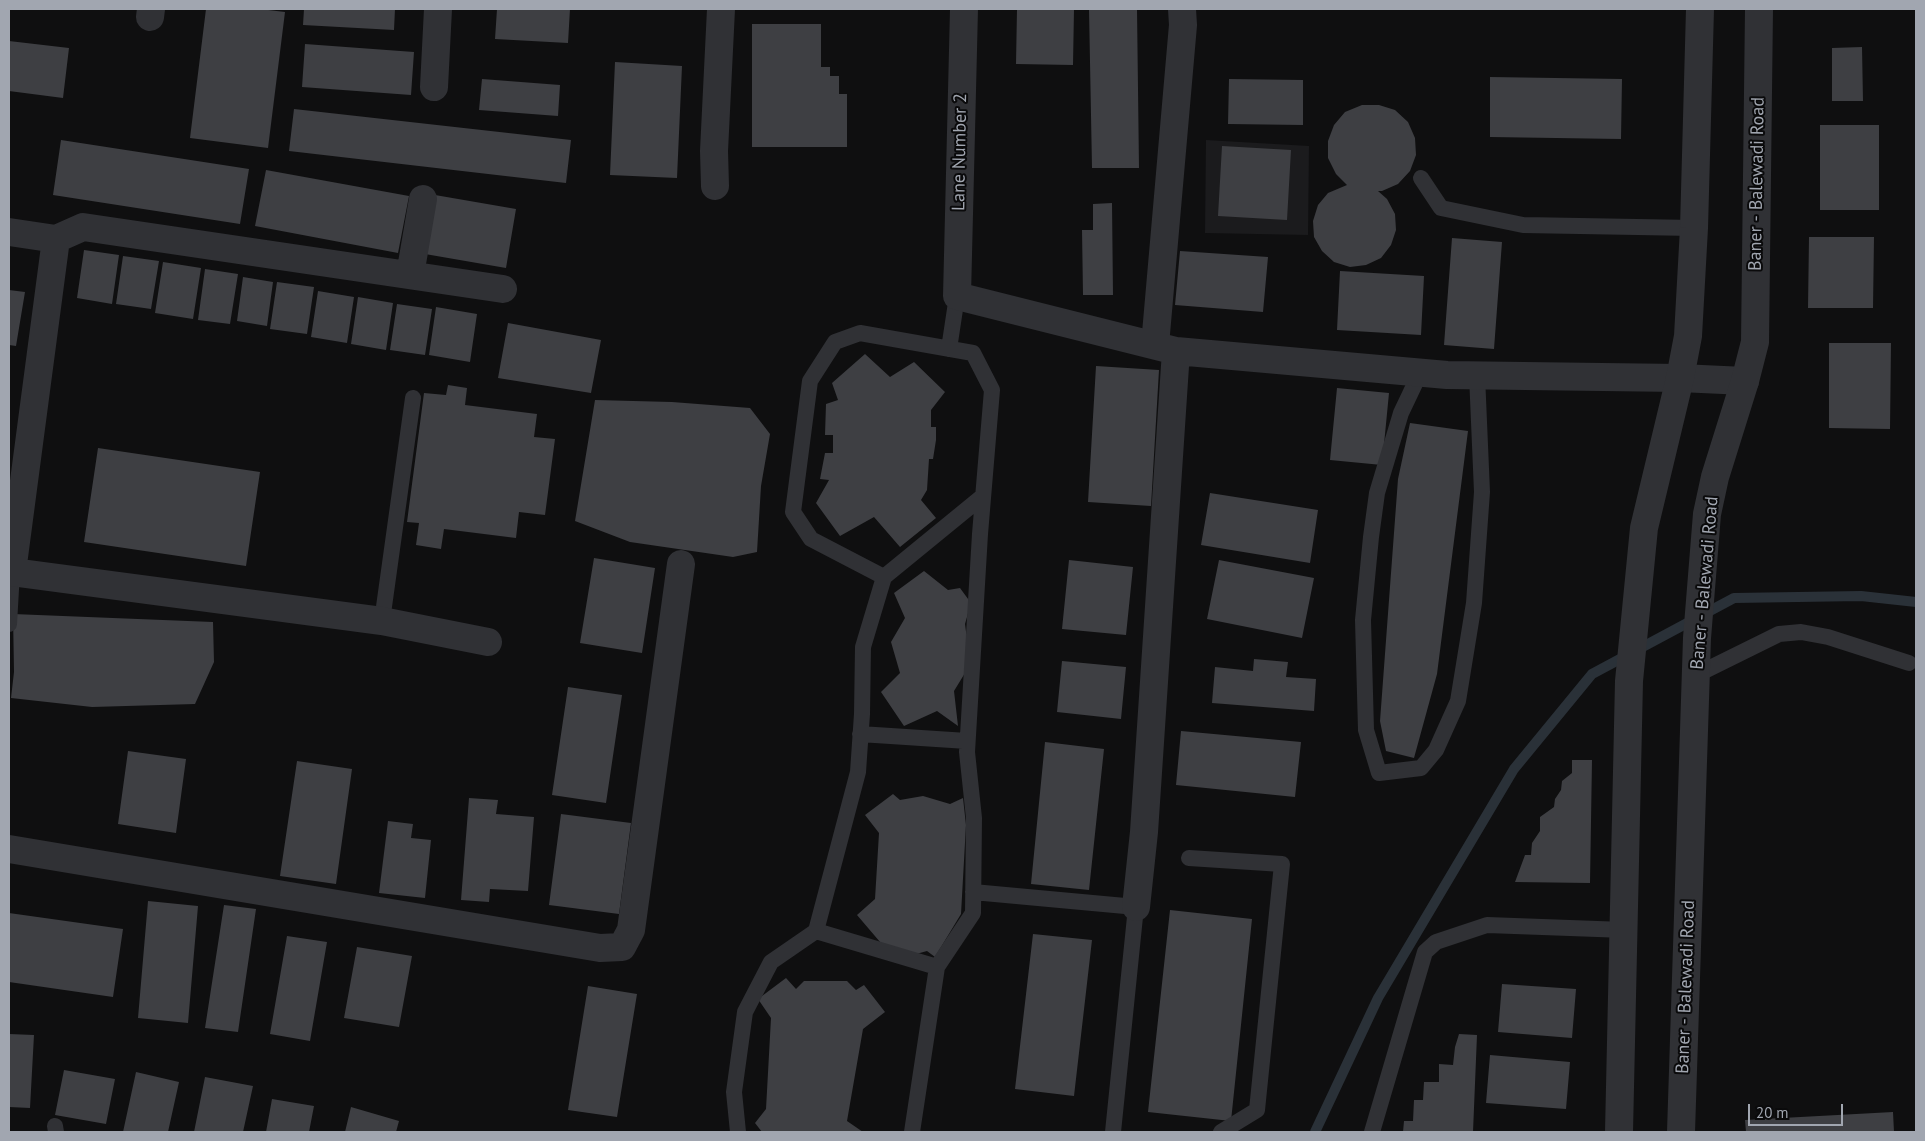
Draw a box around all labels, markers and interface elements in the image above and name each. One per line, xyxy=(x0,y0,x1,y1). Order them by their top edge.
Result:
street label: Lane Number 2 xyxy=(948,93,972,211)
street label: Baner - Balewadi Road xyxy=(1745,97,1769,271)
street label: Baner - Balewadi Road xyxy=(1687,495,1723,671)
street label: Baner - Balewadi Road xyxy=(1672,900,1700,1074)
scale bar xyxy=(1750,1094,1845,1126)
text: 20 m xyxy=(1756,1103,1789,1122)

